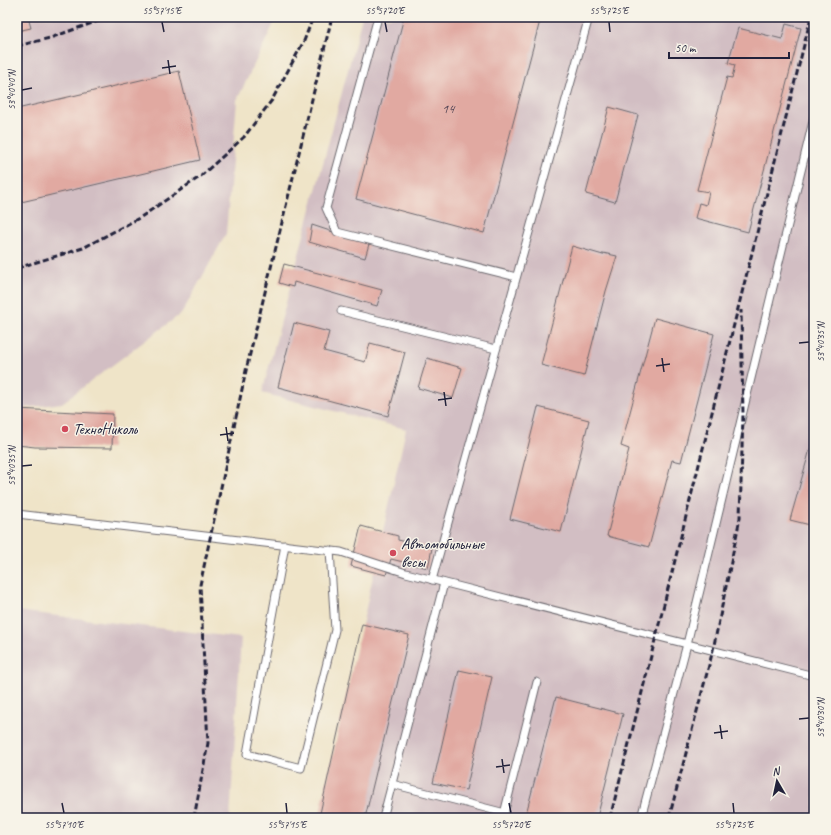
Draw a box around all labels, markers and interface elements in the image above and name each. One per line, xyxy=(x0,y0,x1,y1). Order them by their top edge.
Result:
text: 55°57'15"E xyxy=(143,4,183,17)
text: 55°57'20"E xyxy=(366,4,406,17)
text: 55°57'25"E xyxy=(590,4,630,17)
scale bar xyxy=(669,34,789,60)
text: 50 m xyxy=(675,40,697,56)
text: 53°40'40"N xyxy=(5,68,18,110)
house number: 14 xyxy=(442,100,456,117)
text: 53°40'35"N xyxy=(814,320,827,362)
place label: ТехноНиколь xyxy=(73,419,139,439)
marker: ТехноНиколь xyxy=(60,424,70,434)
text: 53°40'35"N xyxy=(5,444,18,486)
place label: Автомобильные весы xyxy=(401,534,486,572)
marker: Автомобильные весы xyxy=(388,548,398,558)
text: 53°40'30"N xyxy=(814,696,827,738)
north arrow xyxy=(757,761,797,801)
text: N xyxy=(771,763,782,779)
text: 55°57'10"E xyxy=(45,818,85,831)
text: 55°57'15"E xyxy=(268,818,308,831)
text: 55°57'20"E xyxy=(492,818,532,831)
text: 55°57'25"E xyxy=(715,818,755,831)

